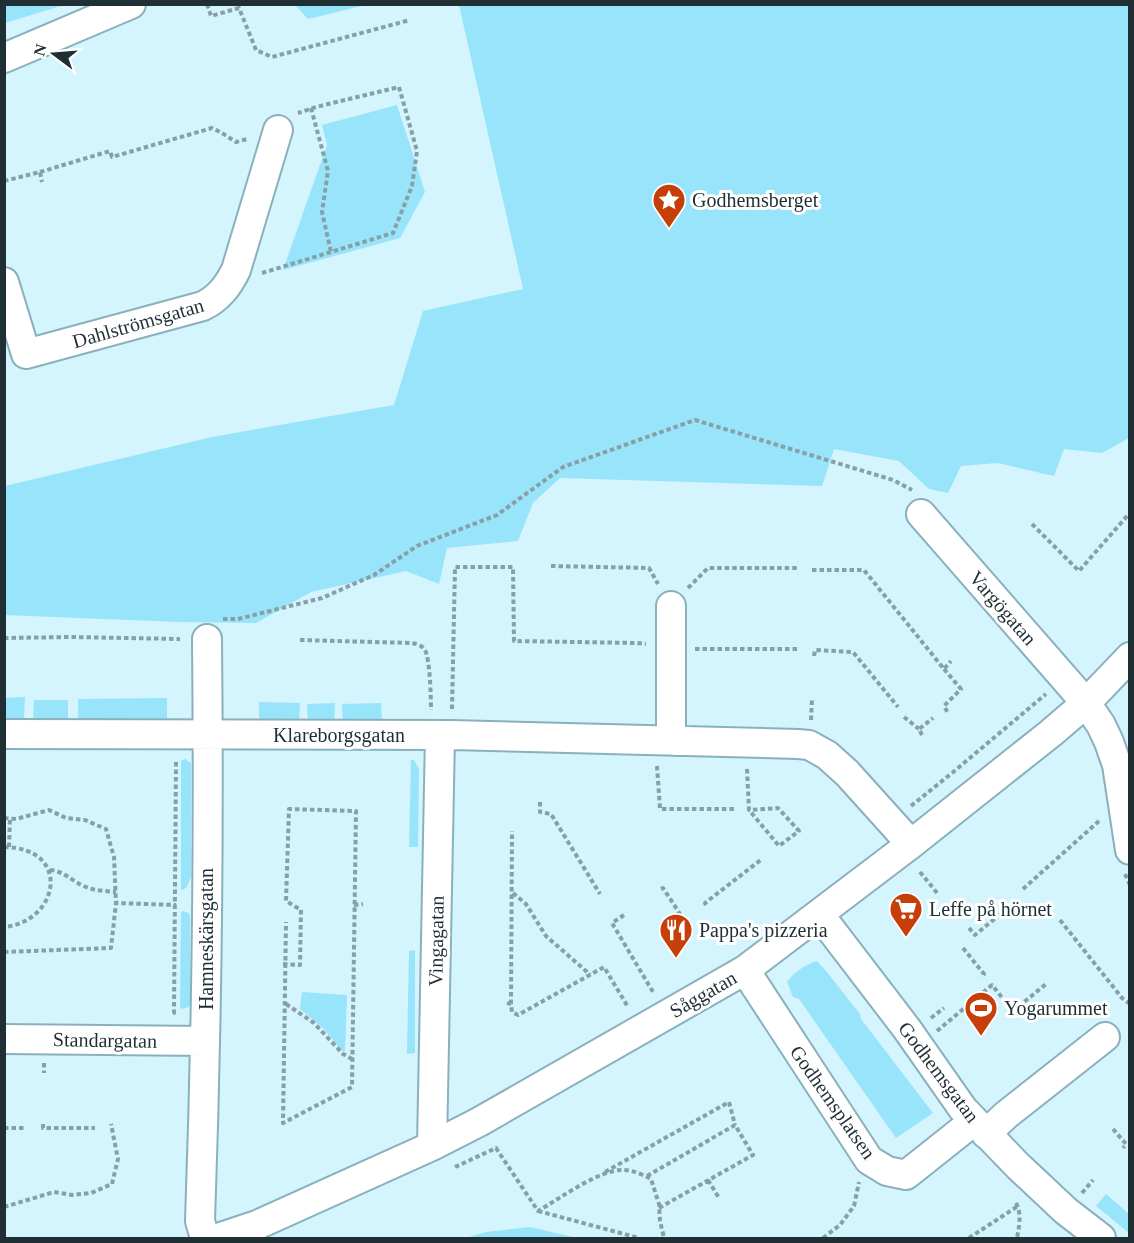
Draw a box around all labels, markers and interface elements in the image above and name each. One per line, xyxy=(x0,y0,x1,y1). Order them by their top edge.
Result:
north arrow xyxy=(24,24,84,84)
text: N xyxy=(30,42,50,58)
place icon: Godhemsberget xyxy=(651,182,687,229)
place label: Godhemsberget xyxy=(692,189,819,212)
street label: Dahlströmsgatan xyxy=(70,294,206,353)
street label: Vargögatan xyxy=(964,567,1041,650)
street label: Klareborgsgatan xyxy=(273,724,405,747)
street label: Hamneskärsgatan xyxy=(195,868,218,1010)
supermarket icon: Leffe på hörnet xyxy=(888,891,924,938)
street label: Vingagatan xyxy=(424,895,449,987)
place label: Leffe på hörnet xyxy=(929,898,1052,921)
restaurant icon: Pappa's pizzeria xyxy=(658,912,694,959)
place label: Pappa's pizzeria xyxy=(699,919,828,942)
street label: Såggatan xyxy=(666,966,741,1023)
sports icon: Yogarummet xyxy=(963,990,999,1037)
place label: Yogarummet xyxy=(1004,997,1108,1020)
street label: Godhemsgatan xyxy=(893,1017,984,1127)
street label: Standargatan xyxy=(53,1028,157,1053)
street label: Godhemsplatsen xyxy=(785,1041,880,1163)

